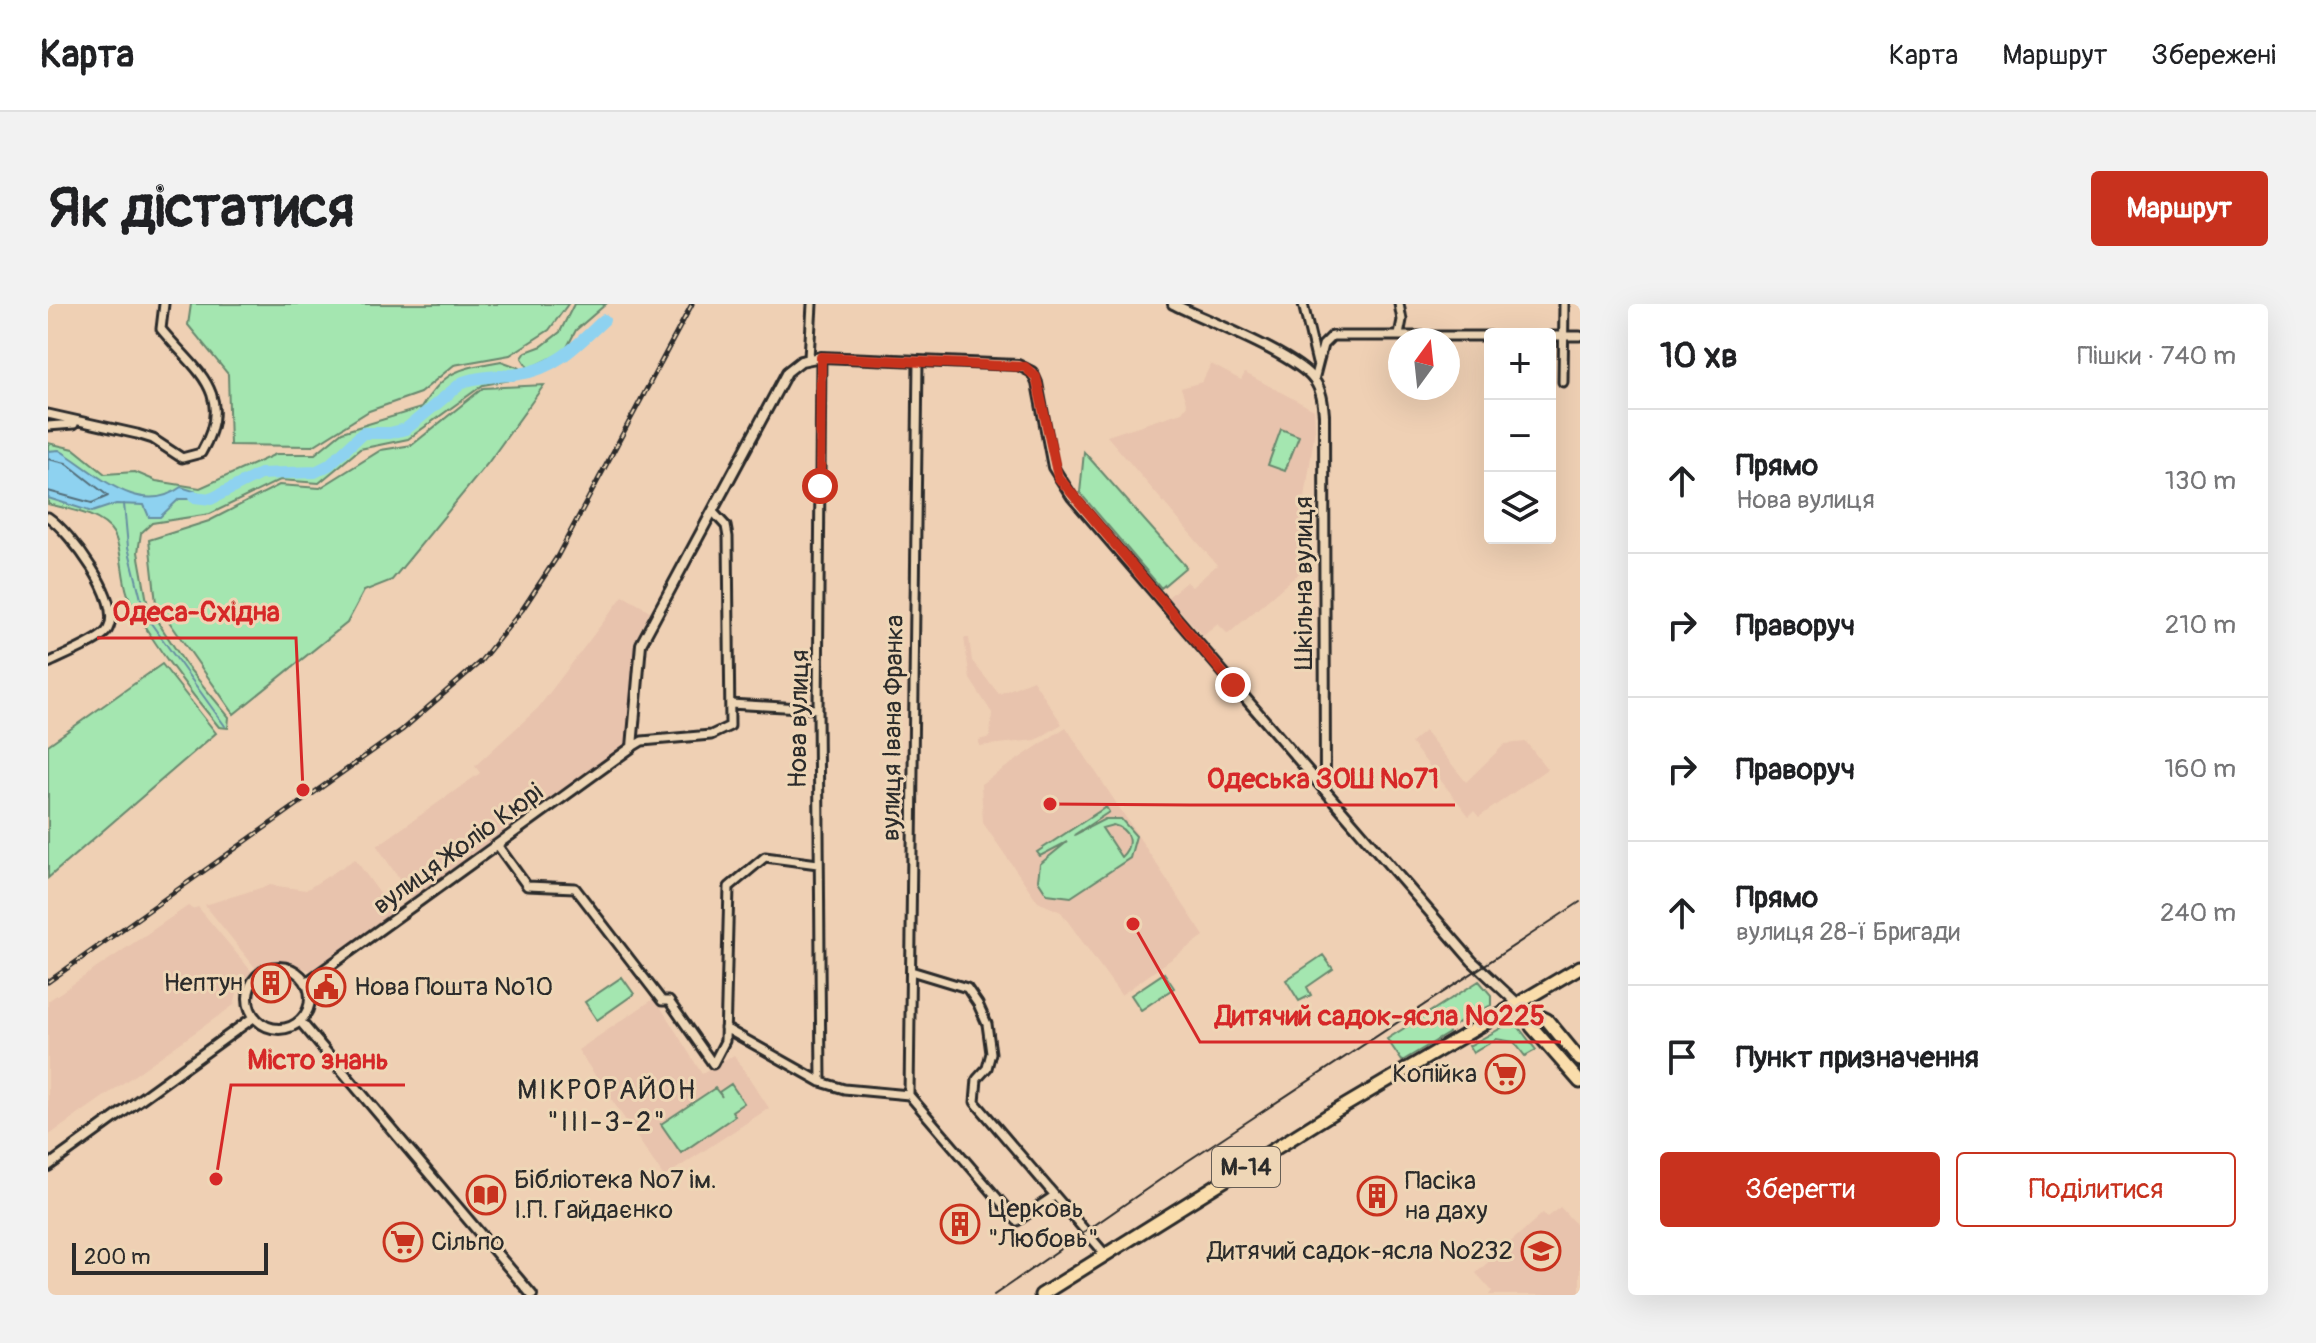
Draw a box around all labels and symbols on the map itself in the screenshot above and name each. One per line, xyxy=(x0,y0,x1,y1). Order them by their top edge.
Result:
north arrow xyxy=(1388,328,1460,400)
route start xyxy=(802,468,838,504)
street label: Шкільна вулиця xyxy=(1288,496,1320,670)
callout: Одеса-Східна xyxy=(97,586,296,638)
text: Одеса-Східна xyxy=(112,595,280,630)
street label: вулиця Івана Франка xyxy=(875,614,911,842)
street label: Нова вулиця xyxy=(782,649,816,789)
route end xyxy=(1215,667,1251,703)
callout: Одеська ЗОШ №71 xyxy=(1190,753,1455,805)
text: Одеська ЗОШ №71 xyxy=(1207,762,1439,797)
street label: вулиця Жоліо Кюрі xyxy=(367,776,549,922)
building icon: Нептун xyxy=(250,962,292,1004)
public building icon: Нова Пошта №10 xyxy=(305,966,347,1008)
place label: Нептун xyxy=(163,967,243,999)
place label: Нова Пошта №10 xyxy=(354,971,553,1003)
callout: Дитячий садок-ясла №225 xyxy=(1200,990,1561,1042)
text: Дитячий садок-ясла №225 xyxy=(1213,999,1545,1034)
callout: Місто знань xyxy=(231,1033,405,1085)
text: Місто знань xyxy=(247,1043,389,1078)
supermarket icon: Копійка xyxy=(1484,1053,1526,1095)
place label: Копійка xyxy=(1392,1058,1477,1090)
district label: МІКРОРАЙОН "ІІІ-3-2" xyxy=(517,1073,697,1140)
road number: М-14 xyxy=(1212,1147,1280,1187)
place label: Бібліотека №7 ім. І.П. Гайдаєнко xyxy=(514,1164,717,1226)
place label: Пасіка на даху xyxy=(1405,1165,1488,1227)
library icon: Бібліотека №7 ім. І.П. Гайдаєнко xyxy=(465,1174,507,1216)
building icon: Пасіка на даху xyxy=(1356,1175,1398,1217)
place label: Церковь "Любовь" xyxy=(988,1193,1099,1255)
building icon: Церковь "Любовь" xyxy=(939,1203,981,1245)
supermarket icon: Сільпо xyxy=(382,1221,424,1263)
place label: Сільпо xyxy=(431,1226,505,1258)
school or university icon: Дитячий садок-ясла №232 xyxy=(1520,1230,1562,1272)
place label: Дитячий садок-ясла №232 xyxy=(1206,1235,1513,1267)
scale bar xyxy=(72,1239,268,1275)

